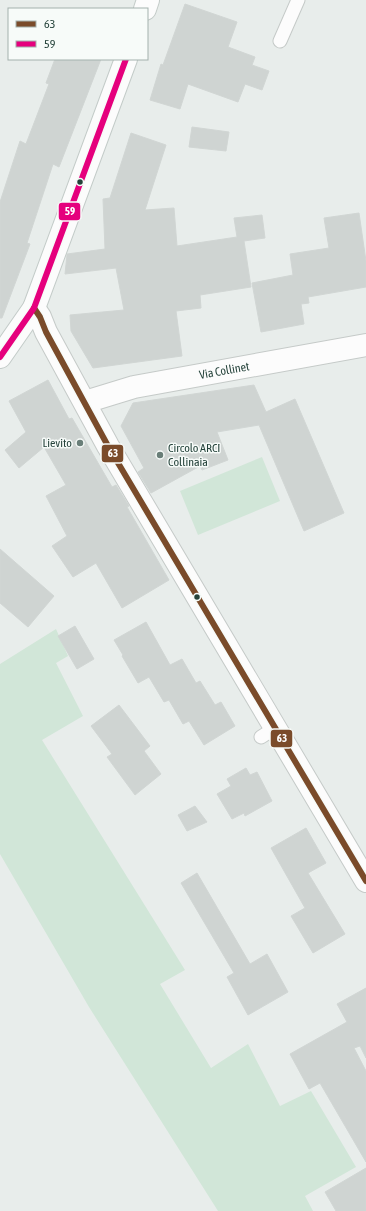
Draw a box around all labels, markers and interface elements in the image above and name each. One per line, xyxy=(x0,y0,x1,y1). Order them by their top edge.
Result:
legend xyxy=(8,8,148,60)
text: 63 xyxy=(44,17,55,31)
text: 59 xyxy=(44,37,56,51)
unlabelled marker xyxy=(75,177,85,187)
line badge: 59 xyxy=(58,202,81,221)
text: 59 xyxy=(65,205,75,217)
street label: Via Collinet xyxy=(198,359,251,382)
place label: Lievito xyxy=(43,436,72,450)
marker: Lievito xyxy=(75,438,85,448)
place label: Circolo ARCI Collinaia xyxy=(168,441,220,469)
line badge: 63 xyxy=(101,444,124,463)
text: 63 xyxy=(108,447,118,459)
marker: Circolo ARCI Collinaia xyxy=(155,450,165,460)
unlabelled marker xyxy=(192,592,202,602)
line badge: 63 xyxy=(270,729,293,748)
text: 63 xyxy=(277,732,287,744)

